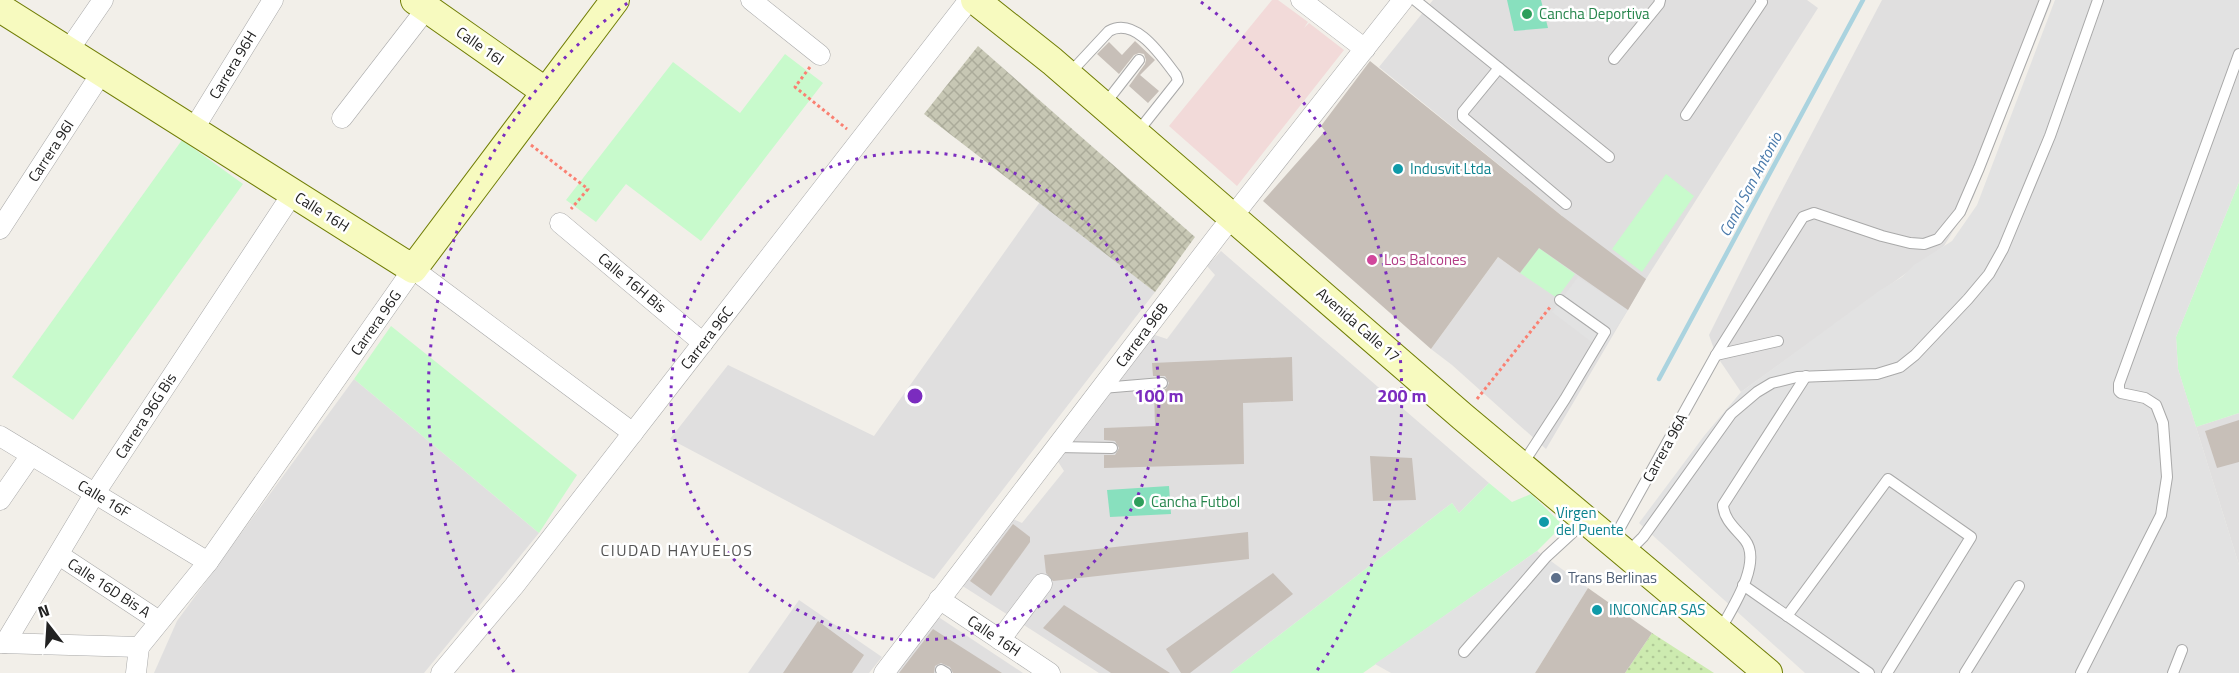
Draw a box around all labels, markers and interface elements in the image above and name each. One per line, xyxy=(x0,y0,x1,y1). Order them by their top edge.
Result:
place label: Cancha Deportiva xyxy=(1539,2,1650,25)
marker: Cancha Deportiva xyxy=(1520,7,1534,21)
street label: Calle 16I xyxy=(452,21,509,70)
street label: Carrera 96H xyxy=(203,26,262,103)
street label: Carrera 96I xyxy=(22,115,79,186)
water label: Canal San Antonio xyxy=(1712,127,1788,241)
place label: Indusvit Ltda xyxy=(1410,157,1492,180)
marker: Indusvit Ltda xyxy=(1391,162,1405,176)
street label: Calle 16H xyxy=(291,186,354,237)
street label: Calle 16H Bis xyxy=(593,247,672,318)
place label: Los Balcones xyxy=(1384,248,1467,271)
marker: Los Balcones xyxy=(1365,253,1379,267)
street label: Avenida Calle 17 xyxy=(1312,282,1405,367)
street label: Carrera 96G xyxy=(345,285,407,360)
street label: Carrera 96B xyxy=(1110,298,1174,372)
street label: Carrera 96C xyxy=(675,301,739,374)
street label: Carrera 96G Bis xyxy=(109,368,182,463)
text: 100 m xyxy=(1134,382,1184,409)
text: 200 m xyxy=(1377,382,1427,409)
centre of rings xyxy=(905,386,925,406)
street label: Carrera 96A xyxy=(1636,409,1693,486)
street label: Calle 16F xyxy=(73,474,135,523)
place label: Cancha Futbol xyxy=(1151,490,1240,513)
marker: Cancha Futbol xyxy=(1132,495,1146,509)
place label: Virgen del Puente xyxy=(1556,501,1624,541)
marker: Virgen del Puente xyxy=(1537,515,1551,529)
district label: CIUDAD HAYUELOS xyxy=(601,538,753,562)
street label: Calle 16D Bis A xyxy=(63,552,155,623)
place label: Trans Berlinas xyxy=(1568,566,1657,589)
marker: Trans Berlinas xyxy=(1549,571,1563,585)
north arrow xyxy=(18,595,78,655)
text: N xyxy=(35,598,52,624)
place label: INCONCAR SAS xyxy=(1609,598,1705,621)
marker: INCONCAR SAS xyxy=(1590,603,1604,617)
street label: Calle 16H xyxy=(963,609,1026,662)

